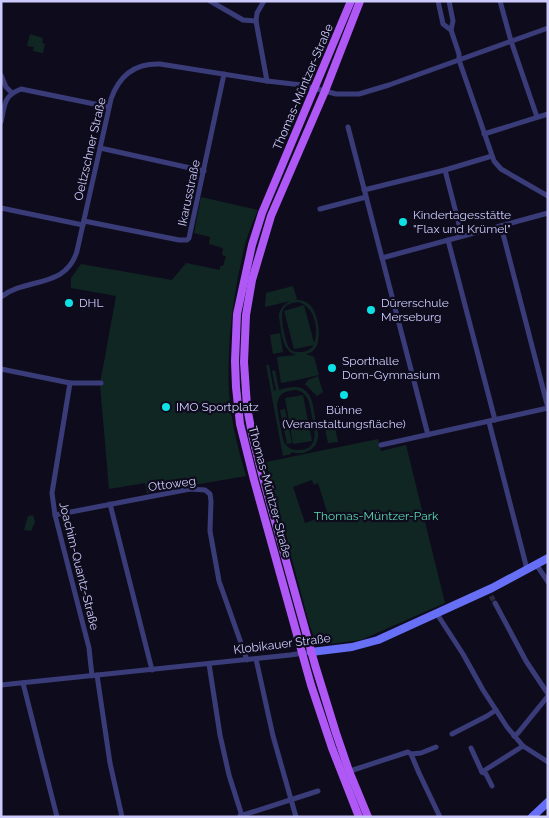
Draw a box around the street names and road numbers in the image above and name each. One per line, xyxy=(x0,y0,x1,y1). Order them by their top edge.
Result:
street label: Thomas-Müntzer-Straße xyxy=(270,22,336,152)
street label: Oeltzschner Straße xyxy=(71,96,109,202)
street label: Ikarusstraße xyxy=(175,159,203,227)
street label: Thomas-Müntzer-Straße xyxy=(246,425,294,559)
street label: Ottoweg xyxy=(147,474,197,494)
street label: Joachim-Quantz-Straße xyxy=(56,500,102,632)
street label: Klobikauer Straße xyxy=(233,631,331,657)

